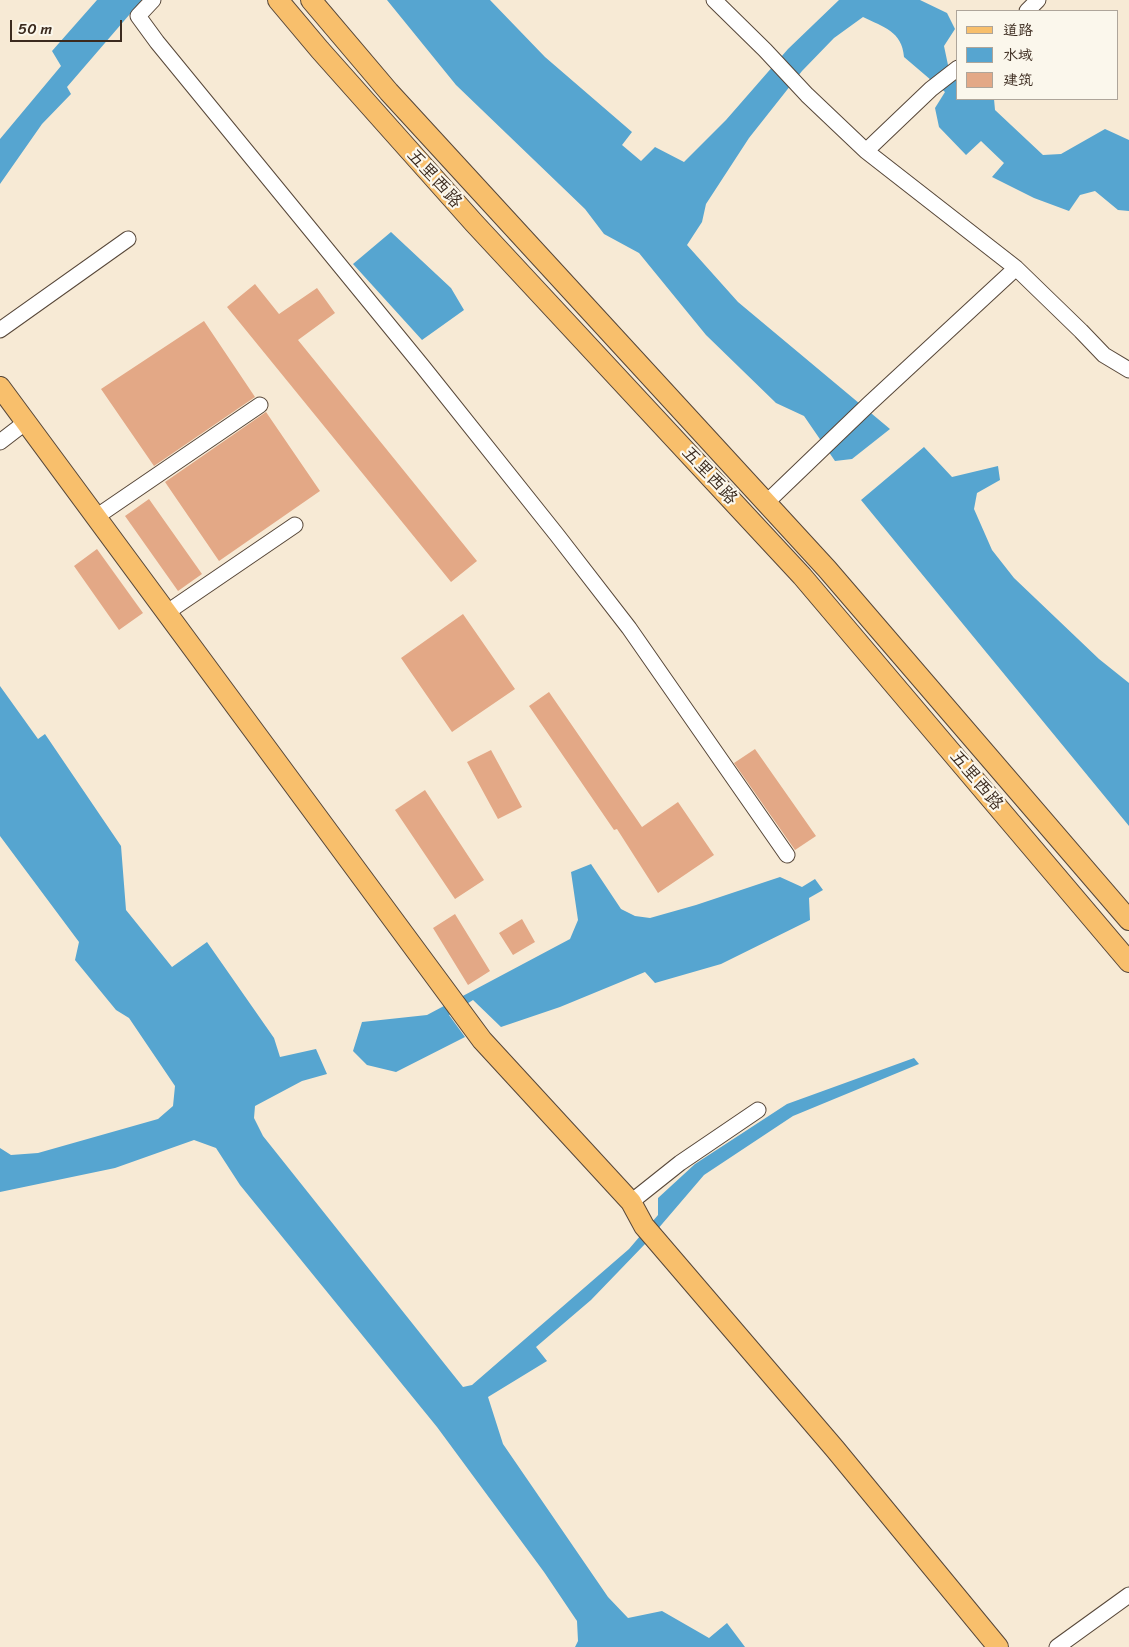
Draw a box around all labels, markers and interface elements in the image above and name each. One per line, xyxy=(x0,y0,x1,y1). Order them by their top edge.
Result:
scale bar xyxy=(12,10,125,42)
legend xyxy=(956,10,1119,100)
text: 50 m xyxy=(18,16,52,42)
text: 道路 xyxy=(1003,17,1033,43)
text: 水域 xyxy=(1003,42,1033,68)
text: 建筑 xyxy=(1003,67,1033,93)
street label: 五里西路 xyxy=(402,145,466,213)
street label: 五里西路 xyxy=(677,442,741,510)
street label: 五里西路 xyxy=(945,746,1007,816)

